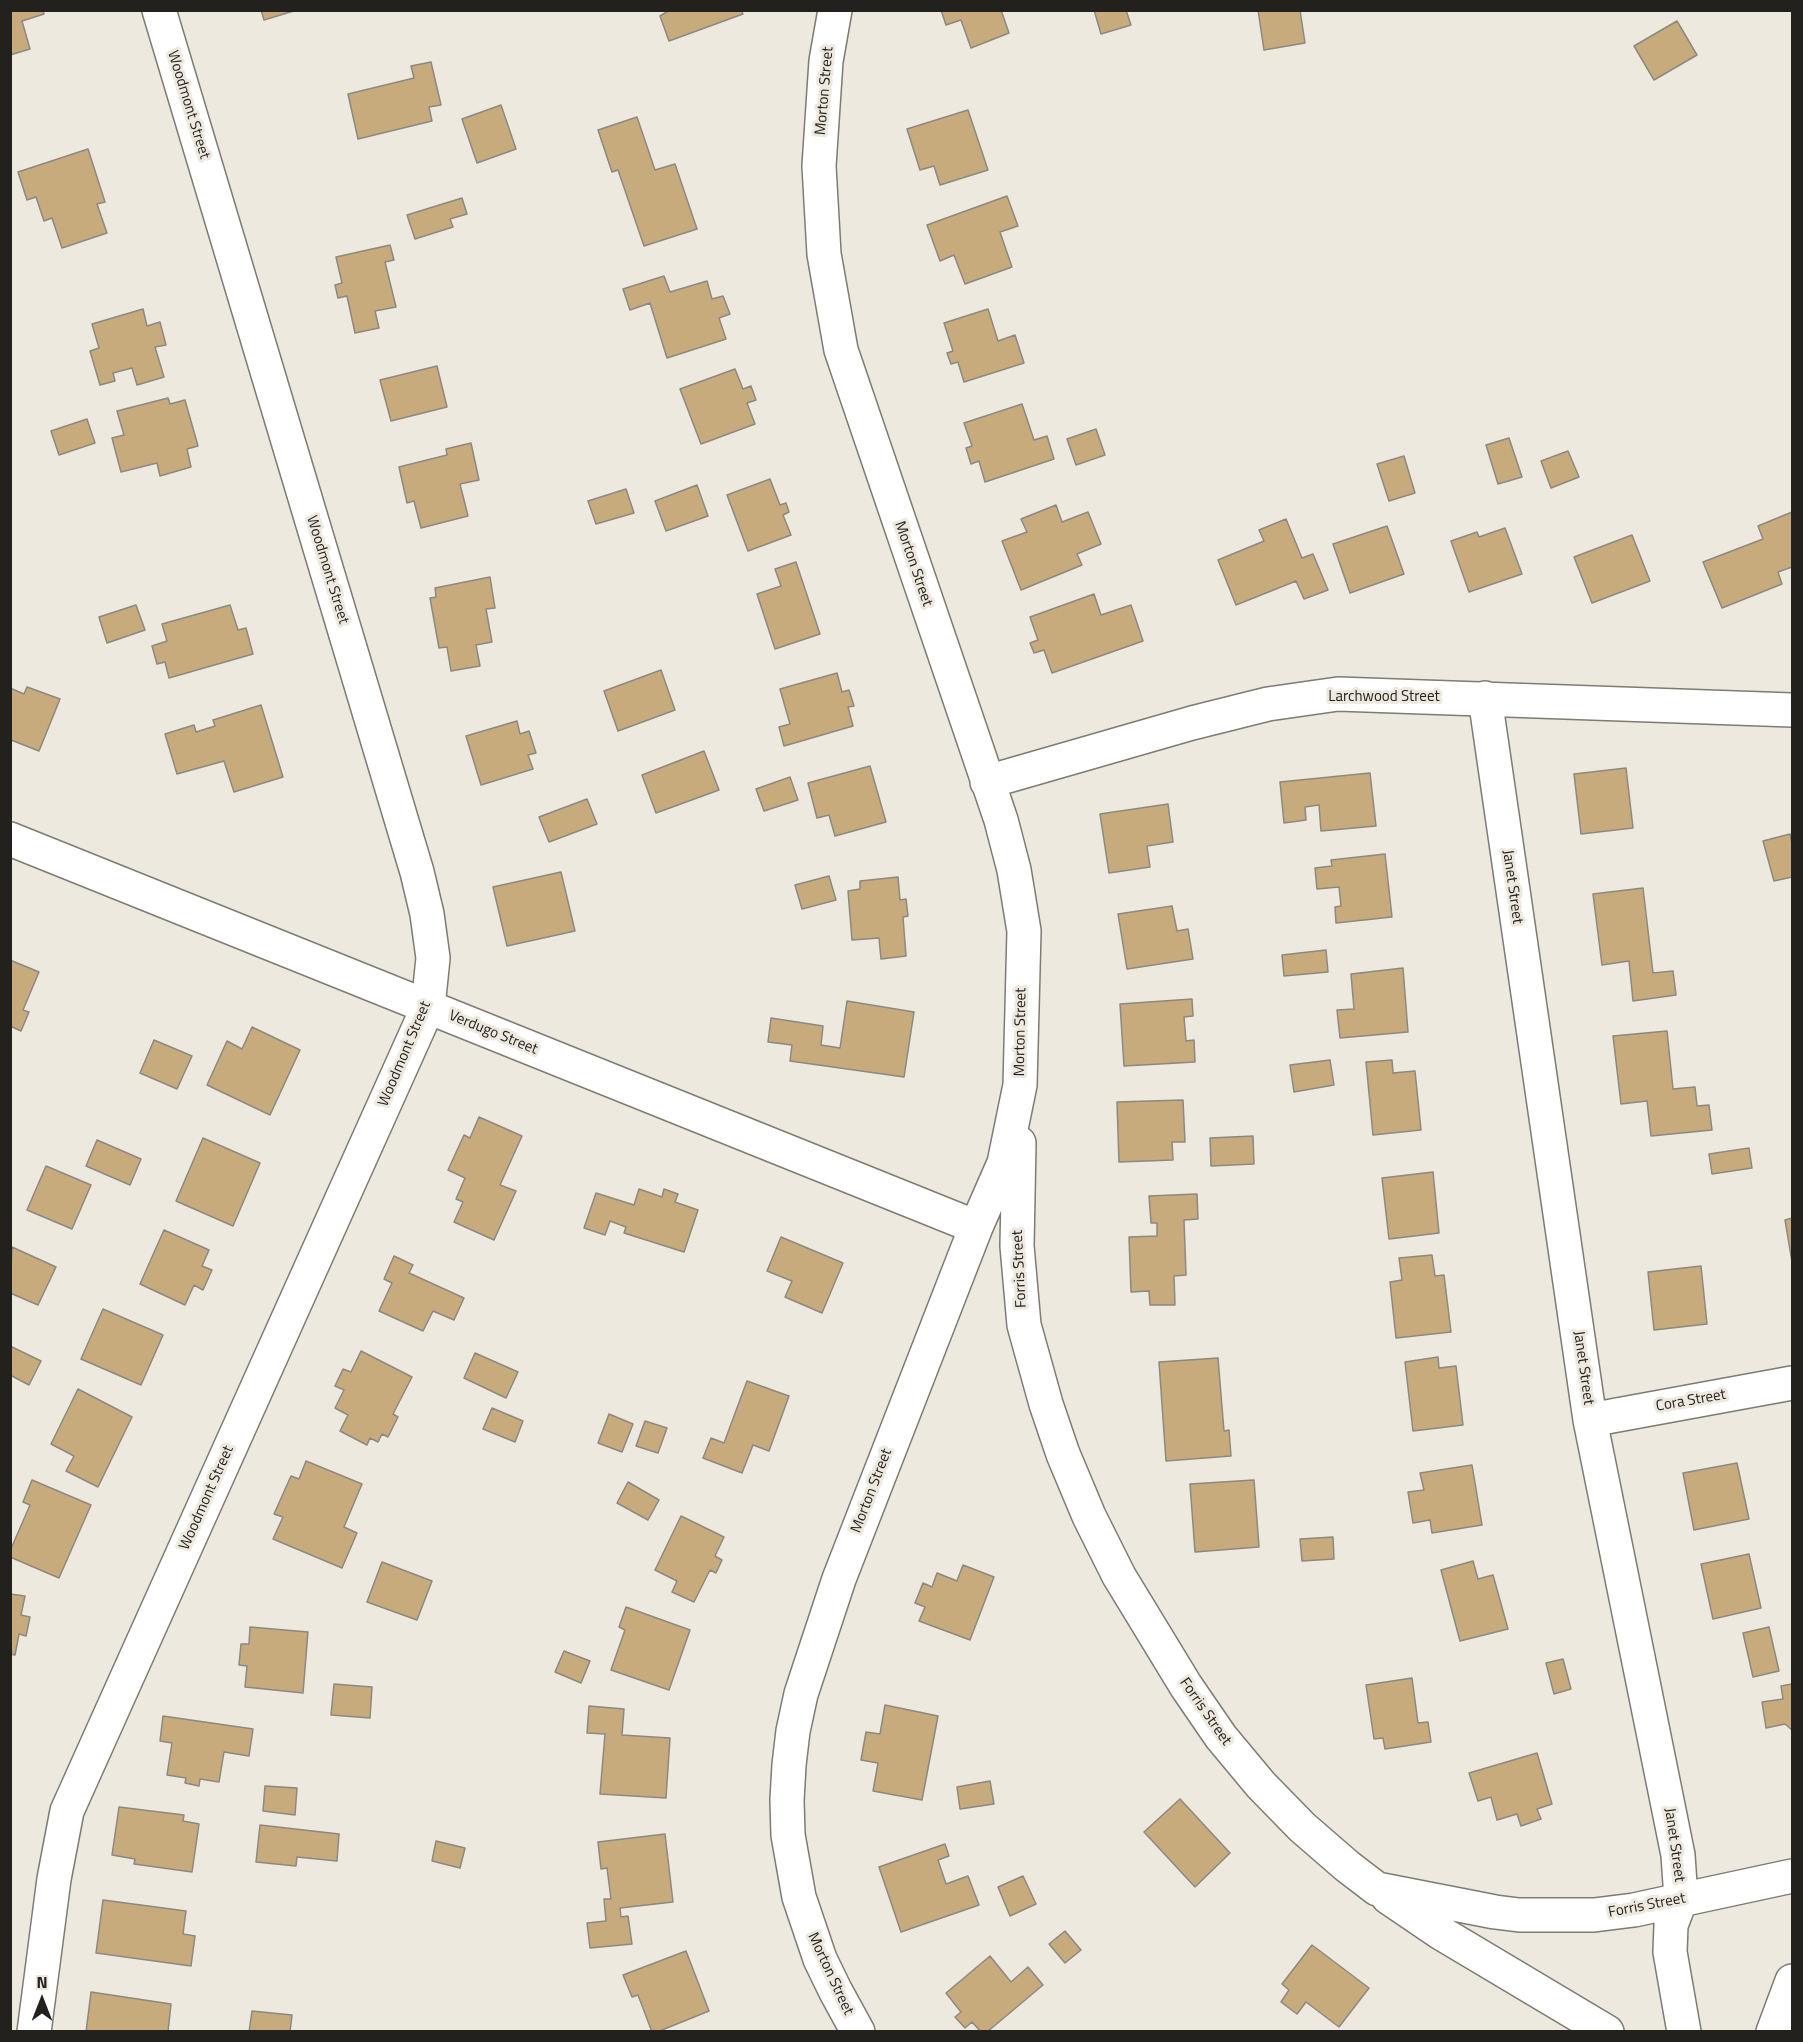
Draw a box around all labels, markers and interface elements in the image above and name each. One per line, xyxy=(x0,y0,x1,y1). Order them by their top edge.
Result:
street label: Morton Street xyxy=(812,46,838,136)
street label: Woodmont Street xyxy=(163,49,213,161)
street label: Woodmont Street xyxy=(302,514,352,626)
street label: Morton Street xyxy=(890,519,936,609)
street label: Larchwood Street xyxy=(1328,688,1440,706)
street label: Janet Street xyxy=(1498,849,1526,925)
street label: Morton Street xyxy=(1011,987,1031,1077)
street label: Woodmont Street xyxy=(375,999,435,1109)
street label: Verdugo Street xyxy=(446,1007,540,1059)
street label: Forris Street xyxy=(1009,1230,1031,1308)
street label: Janet Street xyxy=(1569,1330,1597,1406)
street label: Cora Street xyxy=(1655,1386,1727,1416)
street label: Woodmont Street xyxy=(176,1443,238,1553)
street label: Morton Street xyxy=(848,1446,896,1536)
street label: Forris Street xyxy=(1175,1675,1235,1749)
street label: Janet Street xyxy=(1660,1807,1688,1883)
street label: Forris Street xyxy=(1607,1890,1687,1922)
street label: Morton Street xyxy=(803,1930,857,2018)
north arrow xyxy=(12,1970,72,2030)
text: N xyxy=(36,1970,48,1994)

